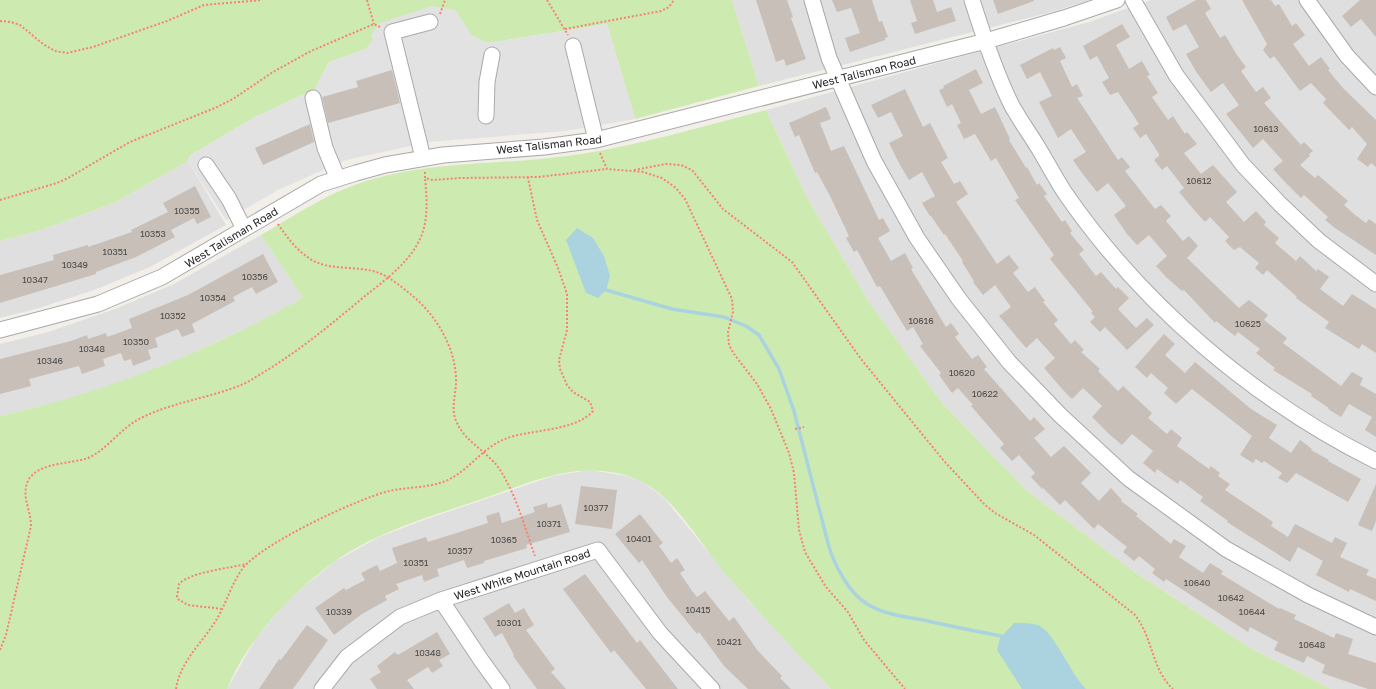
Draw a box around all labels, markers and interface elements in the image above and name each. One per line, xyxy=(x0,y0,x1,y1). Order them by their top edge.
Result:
street label: West Talisman Road xyxy=(811,53,917,91)
house number: 10613 xyxy=(1253,123,1279,134)
street label: West Talisman Road xyxy=(495,132,603,156)
house number: 10612 xyxy=(1187,175,1211,186)
street label: West Talisman Road xyxy=(182,204,280,270)
house number: 10355 xyxy=(174,205,200,216)
house number: 10353 xyxy=(140,228,166,239)
house number: 10351 xyxy=(103,246,128,257)
house number: 10349 xyxy=(62,259,88,270)
house number: 10356 xyxy=(242,271,268,282)
house number: 10347 xyxy=(22,274,48,285)
house number: 10354 xyxy=(200,292,226,303)
house number: 10352 xyxy=(160,310,186,321)
house number: 10616 xyxy=(908,315,934,326)
house number: 10625 xyxy=(1235,318,1261,329)
house number: 10350 xyxy=(123,336,149,347)
house number: 10348 xyxy=(79,343,105,354)
house number: 10346 xyxy=(37,355,63,366)
house number: 10620 xyxy=(949,367,976,378)
house number: 10622 xyxy=(972,388,998,399)
house number: 10377 xyxy=(584,502,609,513)
house number: 10371 xyxy=(537,518,562,529)
house number: 10401 xyxy=(626,533,652,544)
house number: 10365 xyxy=(491,534,517,545)
house number: 10357 xyxy=(447,545,473,556)
street label: West White Mountain Road xyxy=(452,546,592,602)
house number: 10351 xyxy=(404,557,429,568)
house number: 10640 xyxy=(1184,577,1211,588)
house number: 10642 xyxy=(1218,592,1244,603)
house number: 10415 xyxy=(685,604,711,615)
house number: 10339 xyxy=(326,606,352,617)
house number: 10644 xyxy=(1239,606,1266,617)
house number: 10301 xyxy=(496,617,522,628)
house number: 10421 xyxy=(716,636,742,647)
house number: 10648 xyxy=(1299,639,1325,650)
house number: 10348 xyxy=(415,647,441,658)

